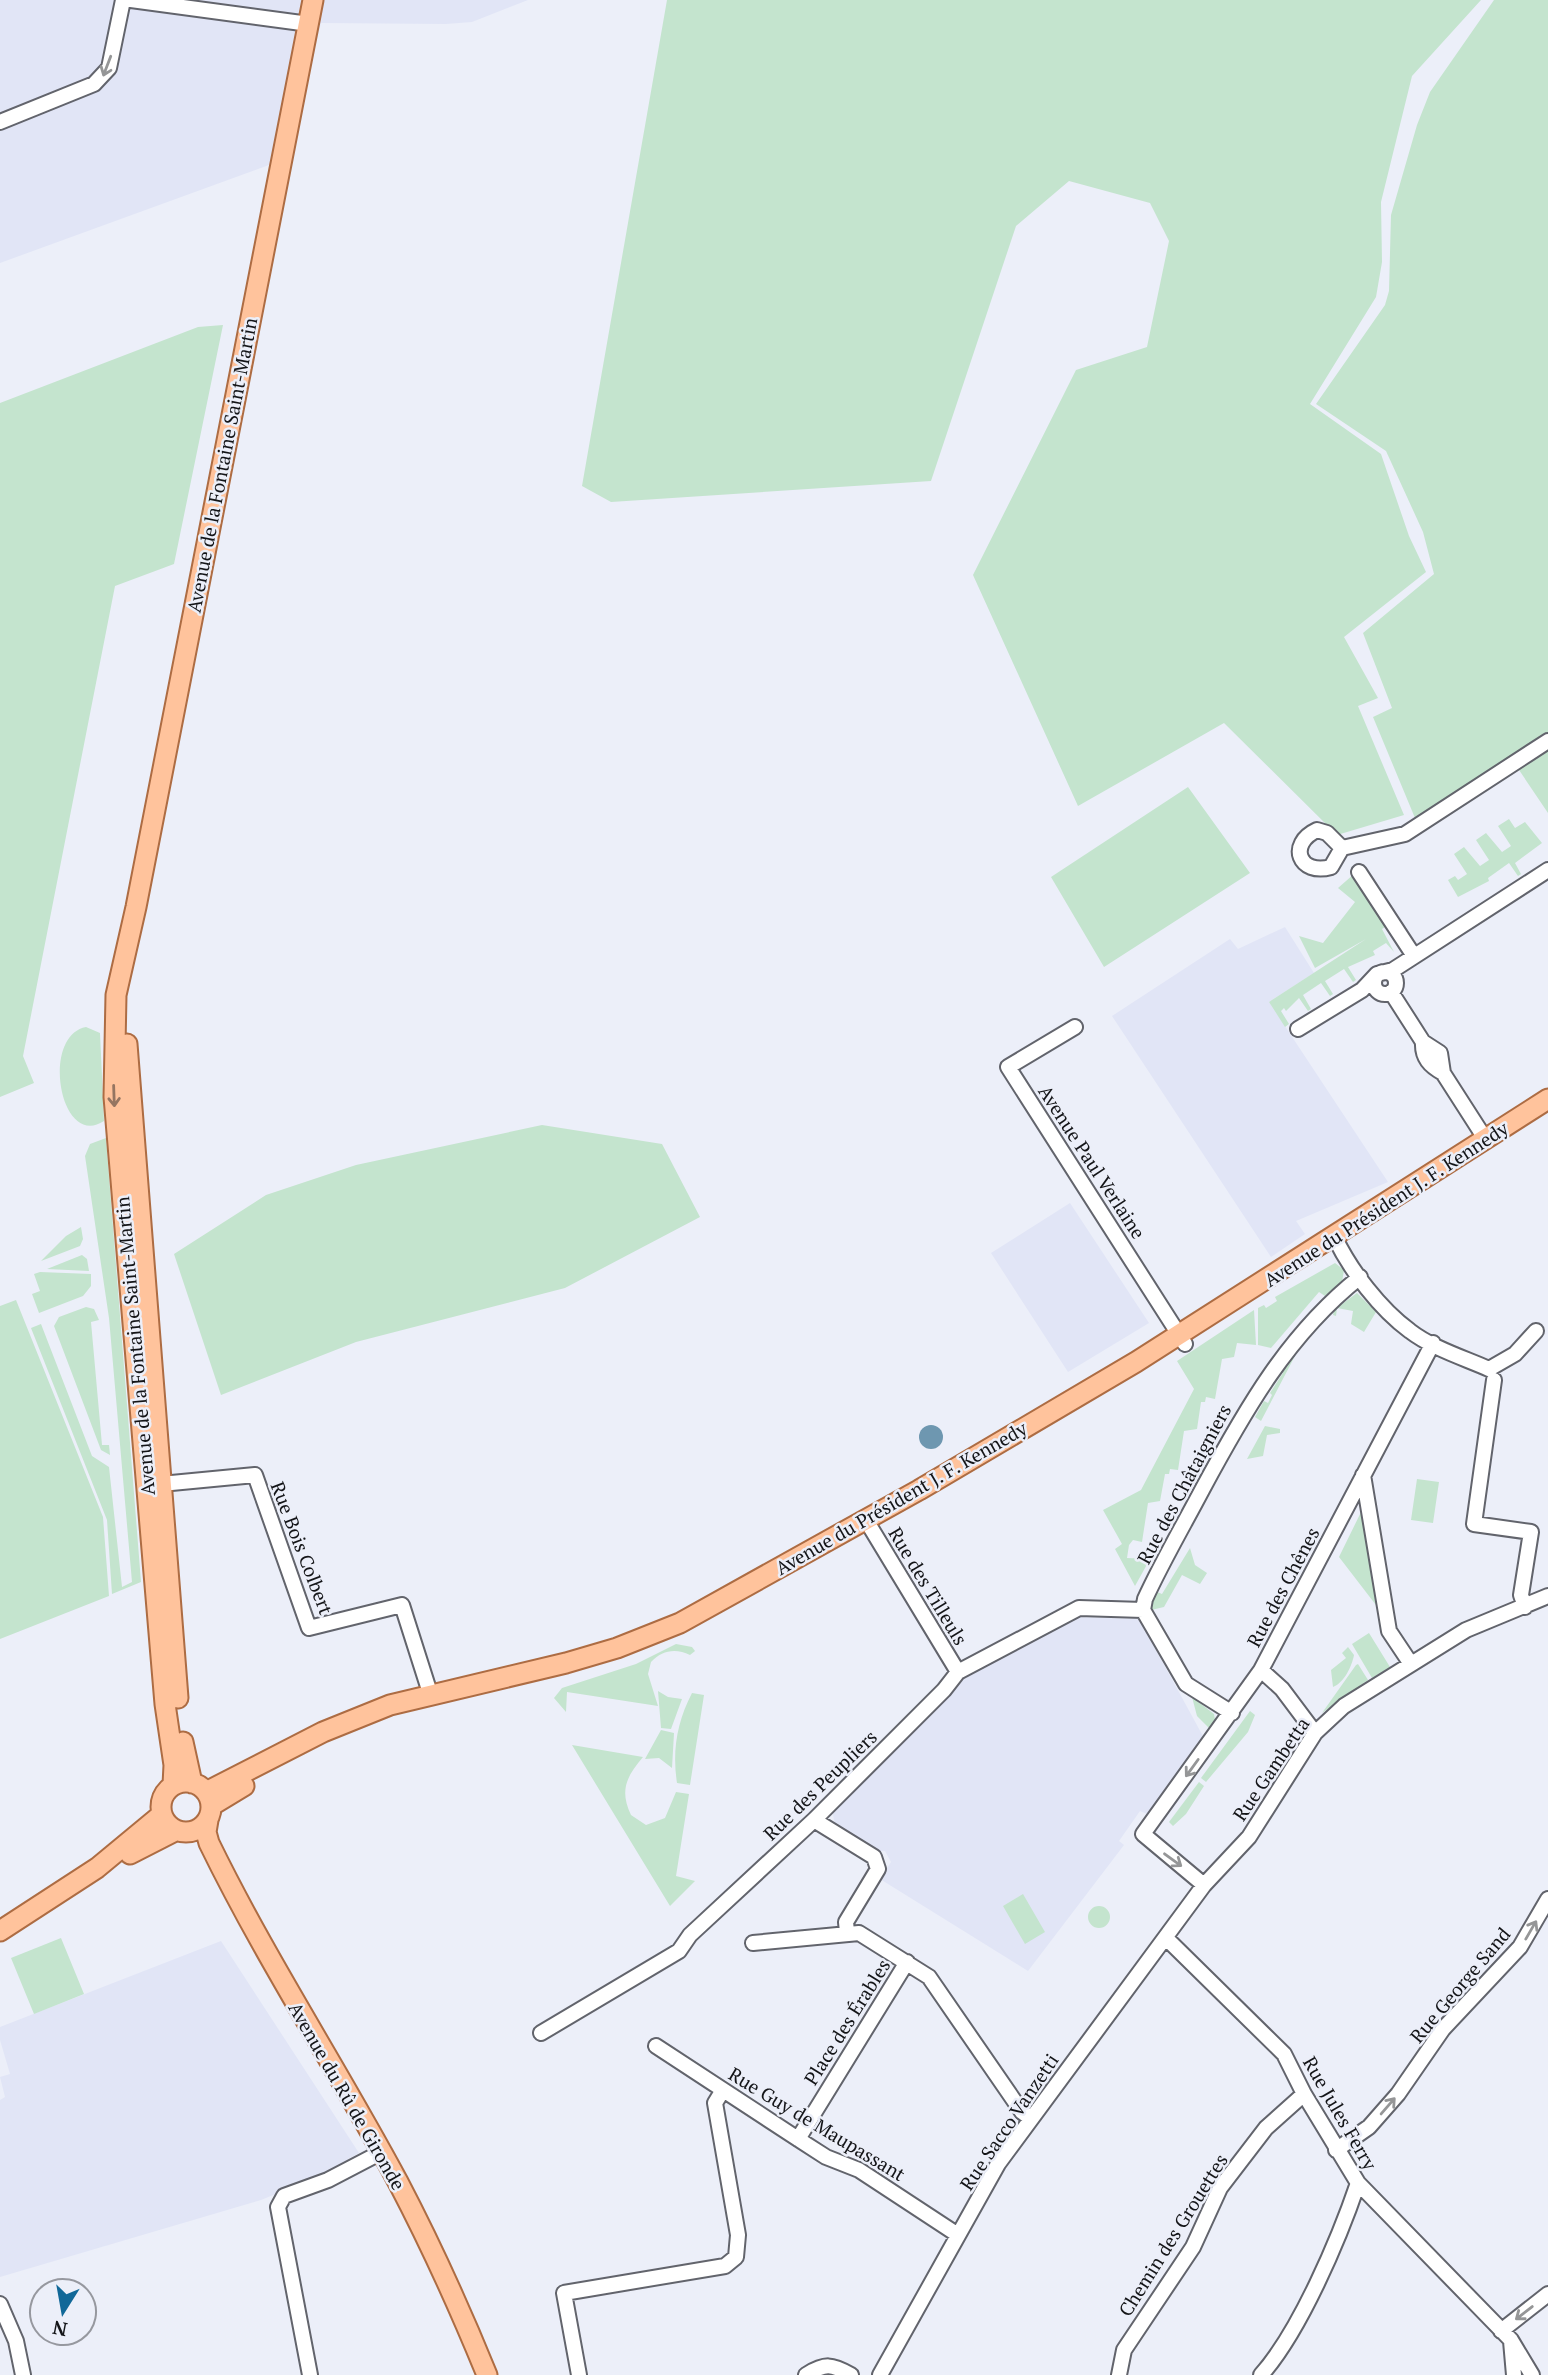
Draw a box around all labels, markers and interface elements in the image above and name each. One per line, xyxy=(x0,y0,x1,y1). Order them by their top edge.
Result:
one-way arrow xyxy=(100,55,112,76)
street label: Avenue de la Fontaine Saint-Martin xyxy=(181,315,262,615)
street label: Avenue Paul Verlaine xyxy=(1033,1080,1151,1243)
one-way arrow xyxy=(108,1084,121,1107)
street label: Avenue du Président J. F. Kennedy xyxy=(1259,1115,1513,1292)
street label: Avenue de la Fontaine Saint-Martin xyxy=(109,1196,160,1497)
street label: Rue des Châtaigniers xyxy=(1131,1400,1236,1568)
street label: Avenue du Président J. F. Kennedy xyxy=(770,1415,1031,1580)
street label: Rue Bois Colbert xyxy=(266,1478,339,1618)
street label: Rue des Tilleuls xyxy=(883,1522,974,1649)
street label: Rue des Chênes xyxy=(1240,1523,1325,1651)
street label: Rue Gambetta xyxy=(1227,1712,1315,1825)
street label: Rue des Peupliers xyxy=(758,1724,882,1845)
one-way arrow xyxy=(1184,1758,1199,1777)
one-way arrow xyxy=(1163,1853,1182,1868)
one-way arrow xyxy=(1524,1920,1538,1940)
street label: Rue George Sand xyxy=(1404,1921,1516,2048)
street label: Place des Érables xyxy=(798,1954,895,2089)
street label: Avenue du Rû de Gironde xyxy=(283,1997,412,2194)
street label: Rue Sacco Vanzetti xyxy=(954,2049,1063,2195)
street label: Rue Jules Ferry xyxy=(1298,2051,1383,2174)
street label: Rue Guy de Maupassant xyxy=(724,2061,910,2186)
one-way arrow xyxy=(1379,2097,1395,2115)
street label: Chemin des Grouettes xyxy=(1112,2149,1233,2321)
north arrow xyxy=(28,2277,98,2347)
one-way arrow xyxy=(1516,2305,1534,2320)
text: N xyxy=(50,2315,69,2343)

